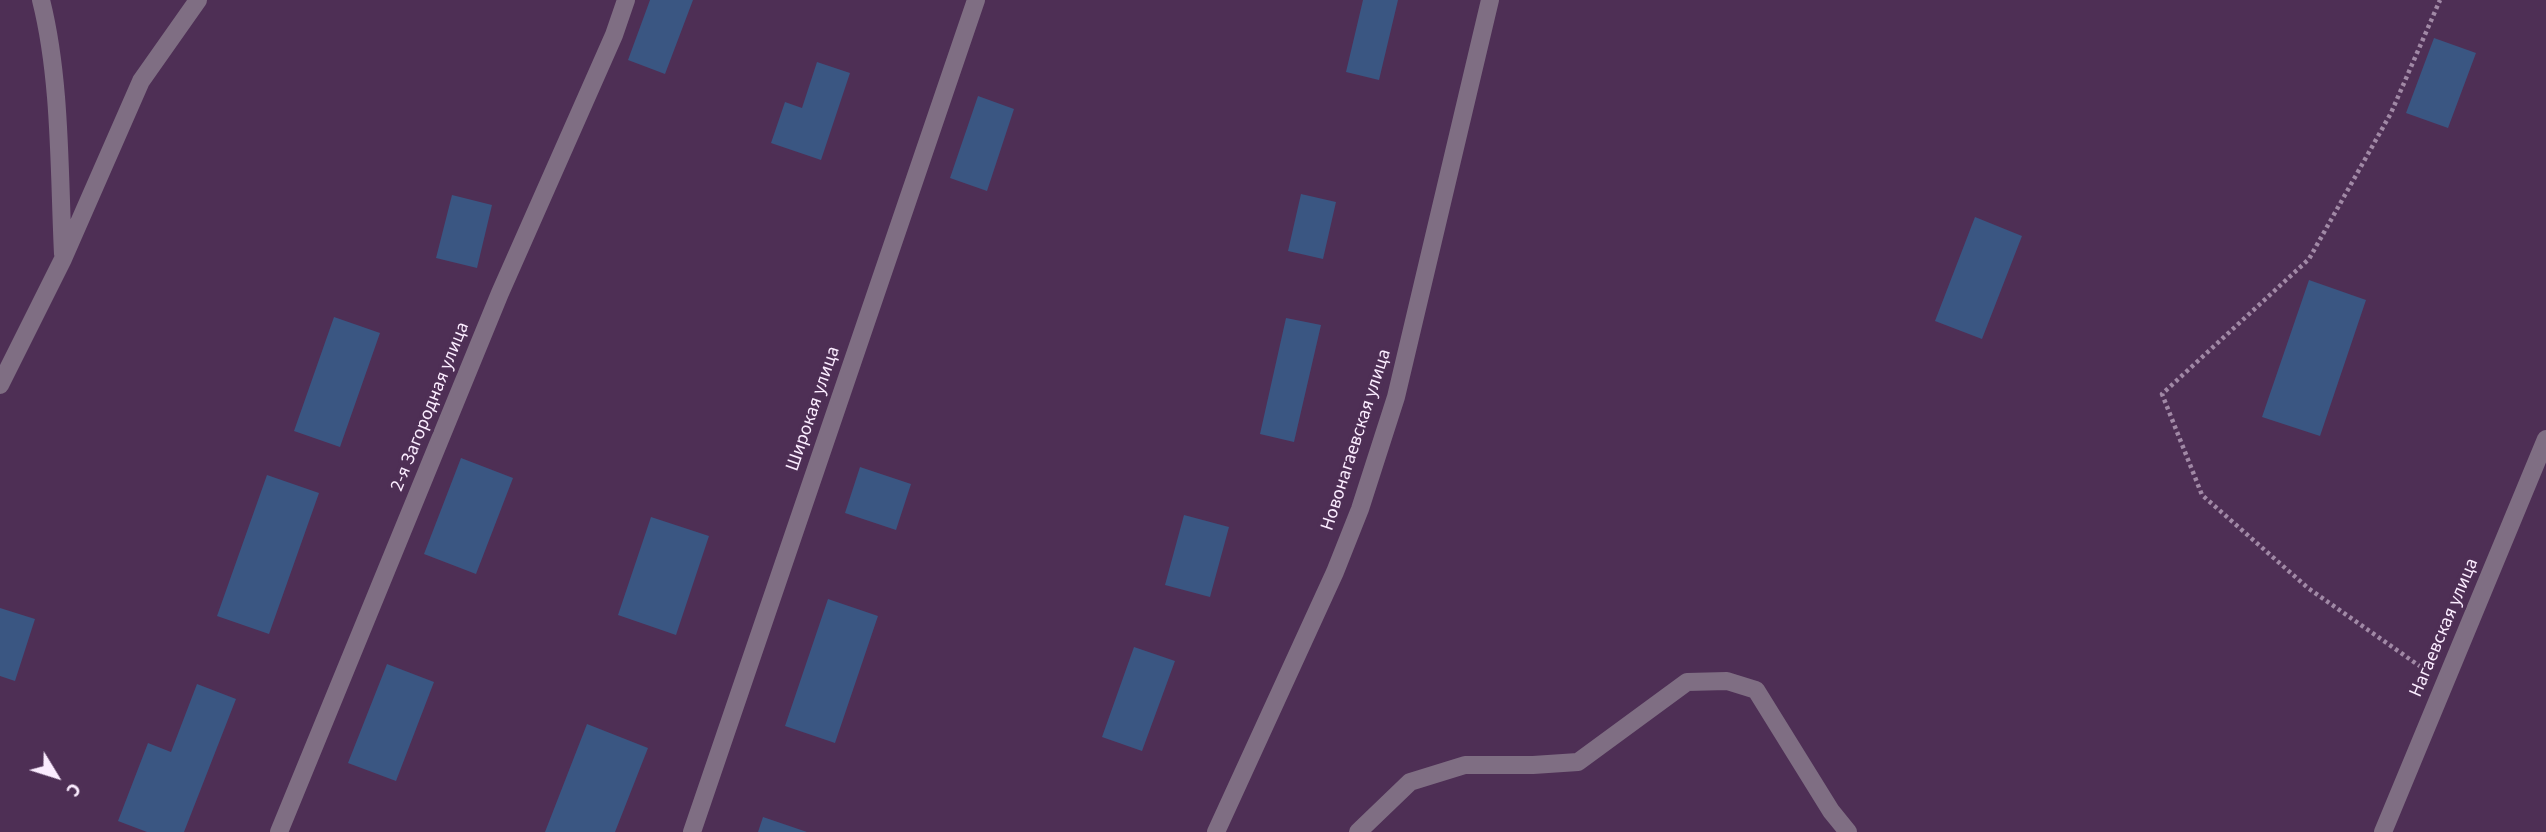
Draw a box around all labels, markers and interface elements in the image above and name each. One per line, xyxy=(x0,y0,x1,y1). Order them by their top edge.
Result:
street label: 2-я Загородная улица xyxy=(387,319,475,495)
street label: Широкая улица xyxy=(782,344,846,474)
street label: Новонагаевская улица xyxy=(1317,346,1397,534)
street label: Нагаевская улица xyxy=(2405,555,2485,701)
north arrow xyxy=(21,741,91,811)
text: С xyxy=(59,777,87,802)

